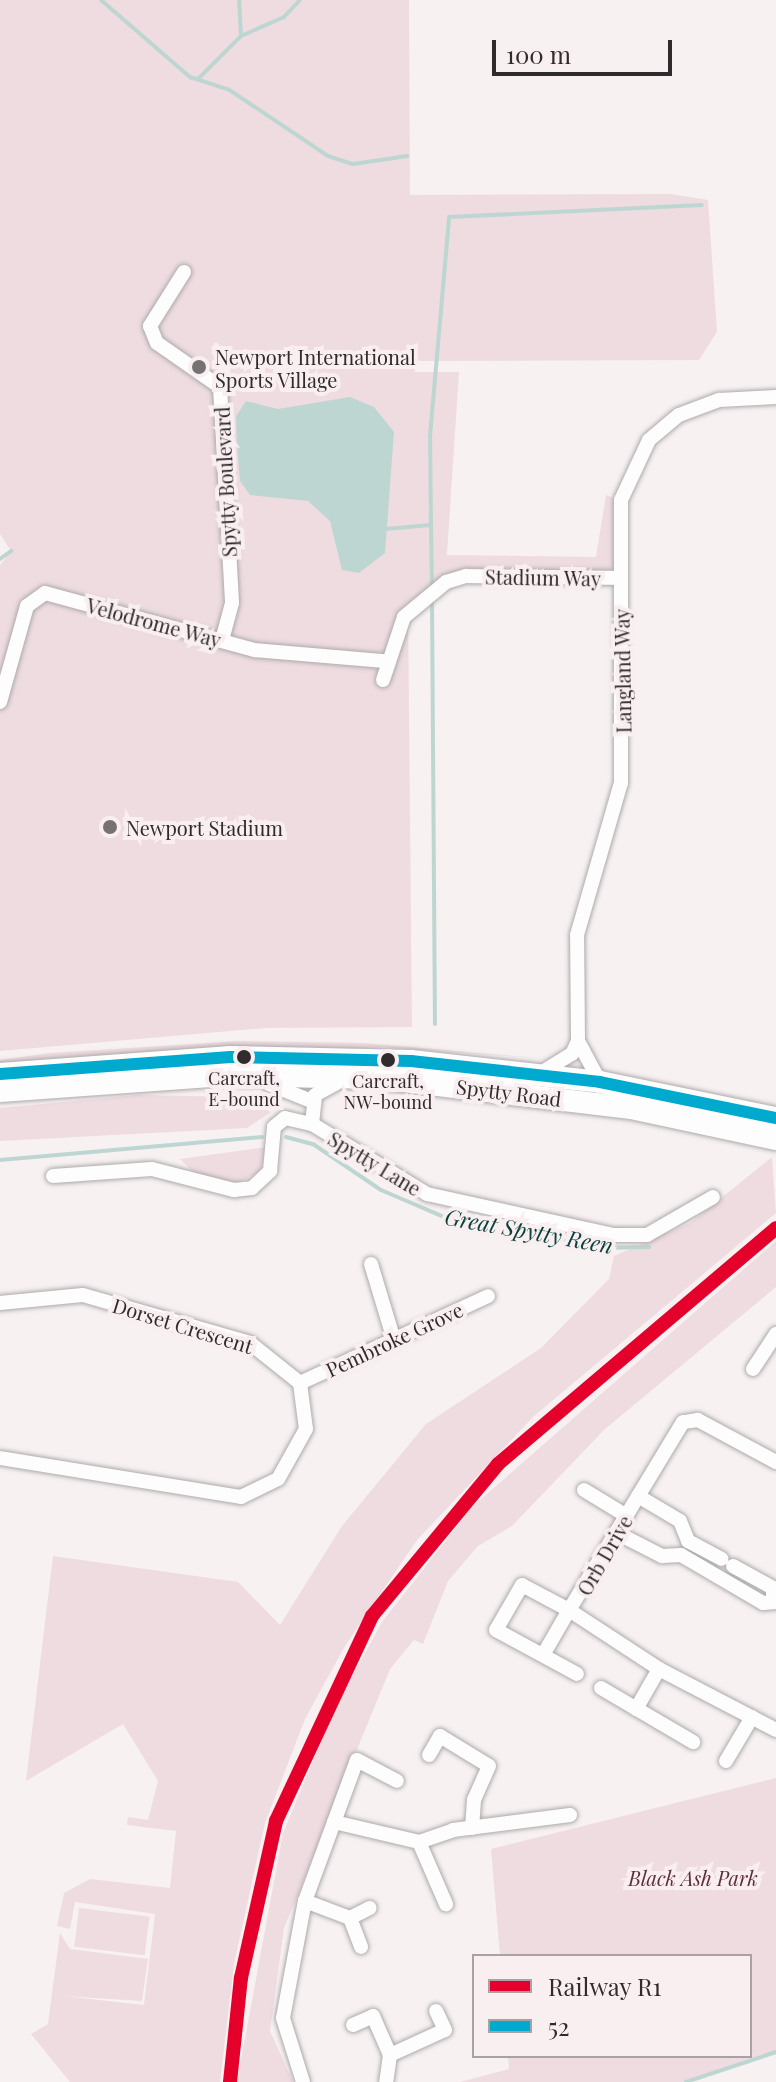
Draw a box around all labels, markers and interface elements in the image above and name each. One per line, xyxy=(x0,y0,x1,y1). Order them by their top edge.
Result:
scale bar xyxy=(496,24,676,74)
text: 100 m xyxy=(506,38,571,70)
place label: Newport International Sports Village xyxy=(215,344,416,391)
marker: Newport International Sports Village xyxy=(190,358,208,376)
street label: Spytty Boulevard xyxy=(209,406,241,558)
street label: Stadium Way xyxy=(484,564,602,590)
street label: Velodrome Way xyxy=(84,592,224,652)
street label: Langland Way xyxy=(609,608,635,734)
place label: Newport Stadium xyxy=(126,815,283,839)
marker: Newport Stadium xyxy=(101,818,119,836)
marker: Carcraft, E-bound xyxy=(236,1049,252,1065)
marker: Carcraft, NW-bound xyxy=(380,1052,396,1068)
place label: Carcraft, E-bound xyxy=(208,1068,280,1110)
place label: Carcraft, NW-bound xyxy=(343,1071,433,1114)
street label: Spytty Road xyxy=(455,1074,563,1110)
street label: Spytty Lane xyxy=(324,1126,426,1200)
water label: Great Spytty Reen xyxy=(443,1203,615,1259)
street label: Dorset Crescent xyxy=(110,1292,256,1358)
street label: Pembroke Grove xyxy=(322,1297,466,1381)
street label: Orb Drive xyxy=(571,1511,637,1599)
park label: Black Ash Park xyxy=(628,1865,758,1889)
legend xyxy=(472,1954,752,2058)
text: Railway R1 xyxy=(548,1970,661,2002)
text: 52 xyxy=(548,2010,569,2042)

